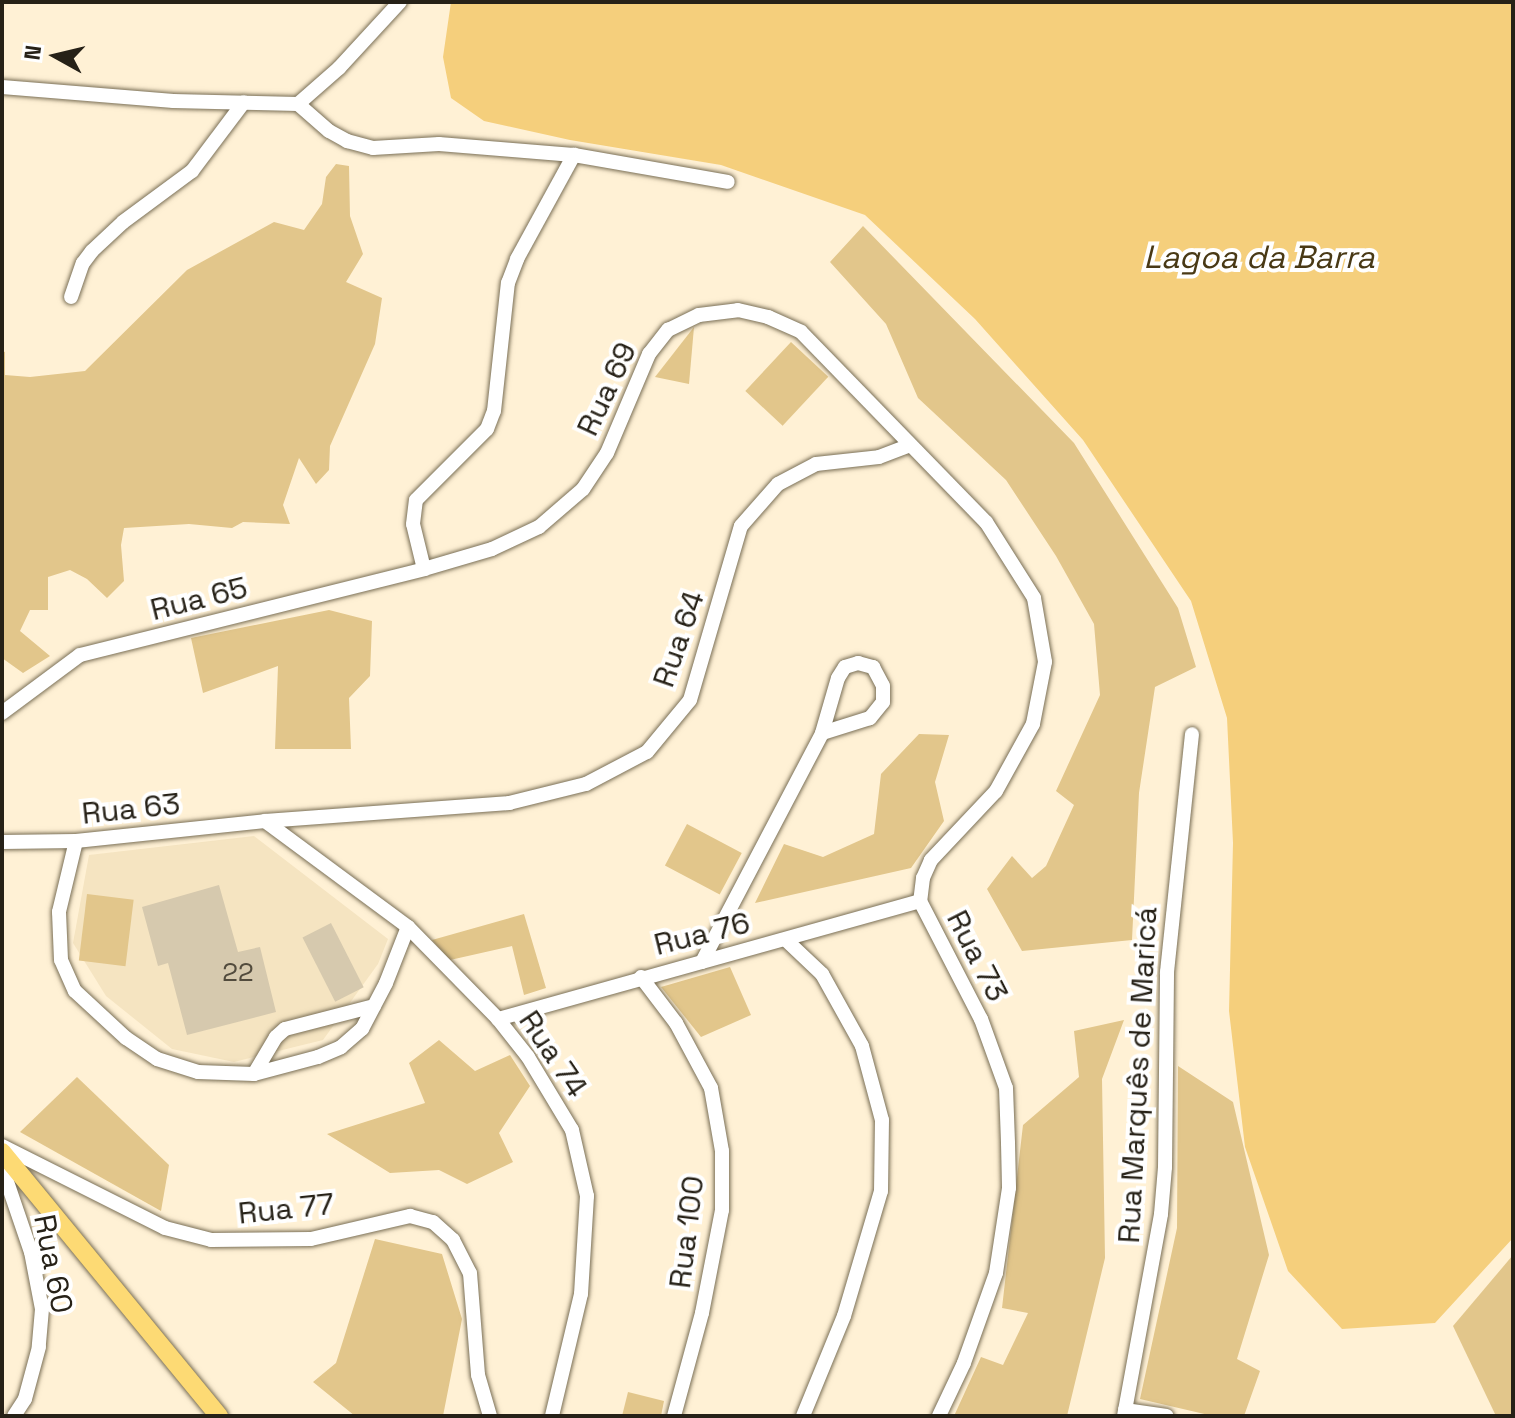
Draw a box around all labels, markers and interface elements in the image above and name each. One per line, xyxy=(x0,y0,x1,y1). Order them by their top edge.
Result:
north arrow xyxy=(16,16,96,96)
text: N xyxy=(17,43,47,62)
water label: Lagoa da Barra xyxy=(1143,238,1375,276)
street label: Rua 69 xyxy=(570,337,644,441)
street label: Rua 65 xyxy=(147,570,251,628)
street label: Rua 64 xyxy=(646,586,712,692)
street label: Rua 63 xyxy=(80,786,182,832)
street label: Rua 73 xyxy=(939,904,1015,1008)
street label: Rua 76 xyxy=(650,905,754,963)
street label: Rua Marquês de Maricá xyxy=(1111,906,1165,1244)
house number: 22 xyxy=(222,957,254,989)
street label: Rua 74 xyxy=(511,1004,595,1104)
street label: Rua 100 xyxy=(662,1174,712,1290)
street label: Rua 77 xyxy=(236,1186,336,1232)
street label: Rua 60 xyxy=(26,1212,80,1316)

